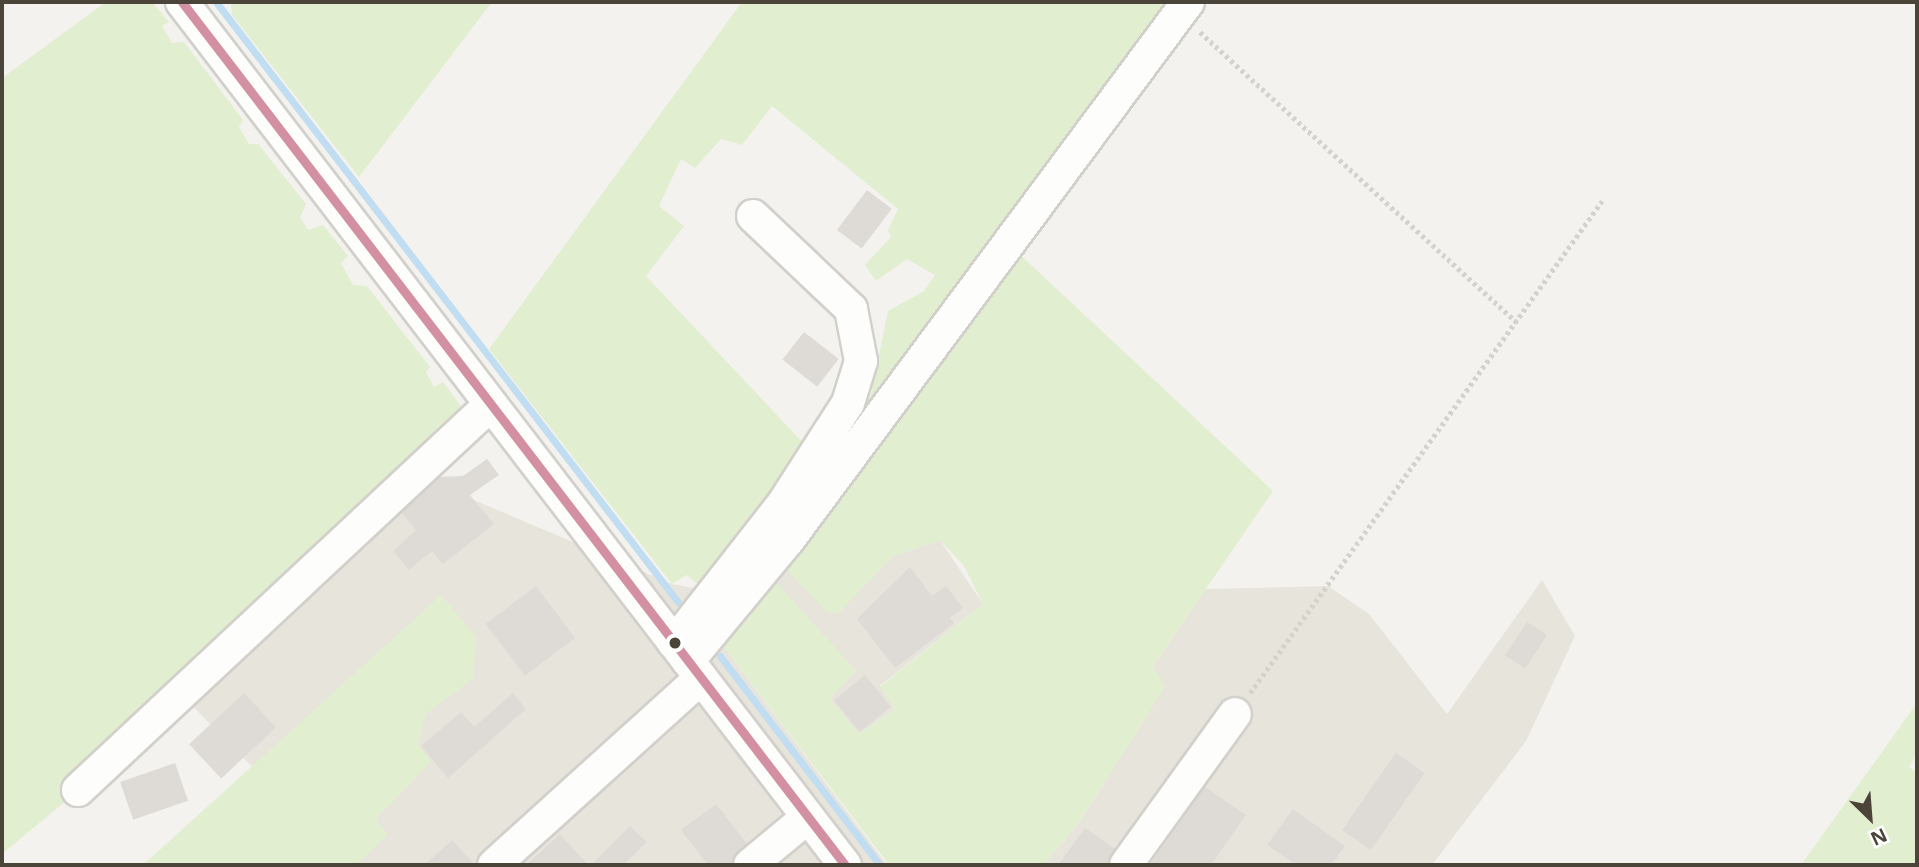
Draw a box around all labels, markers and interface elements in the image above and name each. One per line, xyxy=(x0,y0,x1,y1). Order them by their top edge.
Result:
unlabelled marker xyxy=(668,636,682,650)
north arrow xyxy=(1835,783,1905,853)
text: N xyxy=(1866,822,1891,852)

